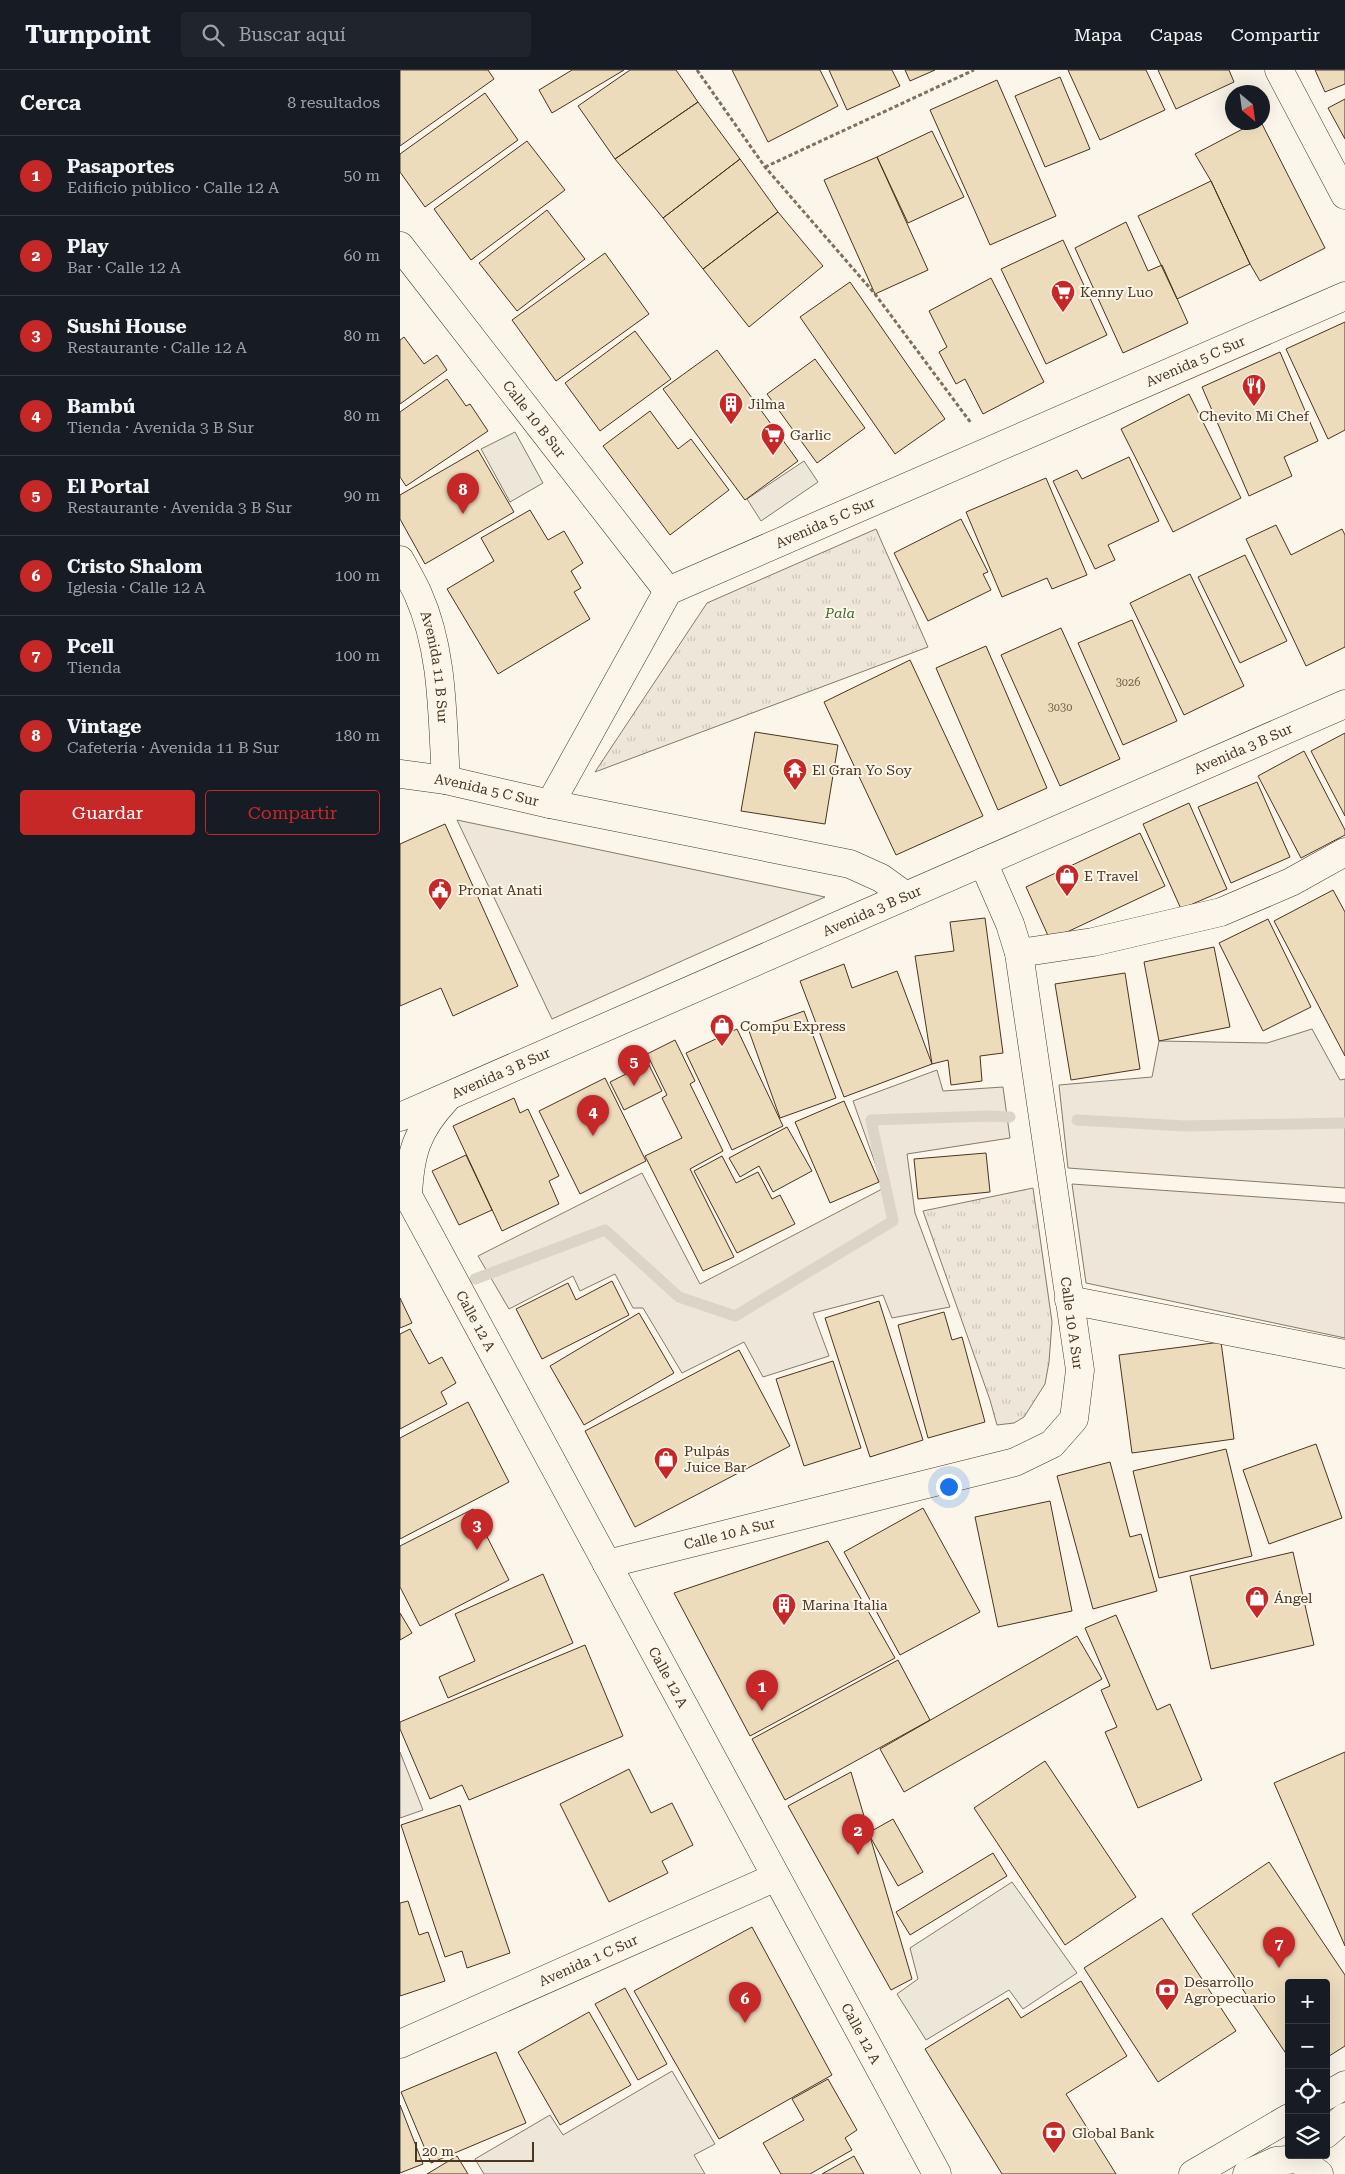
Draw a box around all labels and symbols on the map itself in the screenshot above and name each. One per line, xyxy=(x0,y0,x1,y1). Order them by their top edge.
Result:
north arrow xyxy=(1225,85,1270,130)
supermarket icon: Kenny Luo xyxy=(1050,279,1076,313)
place label: Kenny Luo xyxy=(1080,284,1153,300)
street label: Avenida 5 C Sur xyxy=(1143,332,1248,390)
restaurant icon: Chevito Mi Chef xyxy=(1241,373,1267,407)
street label: Calle 10 B Sur xyxy=(500,377,569,461)
building icon: Jilma xyxy=(718,391,744,425)
place label: Jilma xyxy=(748,396,785,412)
place label: Chevito Mi Chef xyxy=(1199,408,1310,424)
supermarket icon: Garlic xyxy=(760,422,786,456)
place label: Garlic xyxy=(790,427,831,443)
pin: 8 xyxy=(447,473,479,514)
street label: Avenida 5 C Sur xyxy=(773,494,877,551)
park label: Pala xyxy=(824,605,855,621)
street label: Avenida 11 B Sur xyxy=(417,609,451,724)
house number: 3026 xyxy=(1116,676,1140,689)
house number: 3030 xyxy=(1048,701,1072,714)
street label: Avenida 3 B Sur xyxy=(1191,720,1295,777)
temple icon: El Gran Yo Soy xyxy=(782,757,808,791)
place label: El Gran Yo Soy xyxy=(812,762,912,778)
street label: Avenida 5 C Sur xyxy=(433,771,541,809)
shop icon: E Travel xyxy=(1054,863,1080,897)
place label: E Travel xyxy=(1084,868,1139,884)
public building icon: Pronat Anati xyxy=(427,877,453,911)
place label: Pronat Anati xyxy=(458,882,543,898)
street label: Avenida 3 B Sur xyxy=(820,882,924,939)
shop icon: Compu Express xyxy=(709,1013,735,1047)
place label: Compu Express xyxy=(740,1018,846,1034)
street label: Avenida 3 B Sur xyxy=(449,1044,553,1102)
pin: 5 xyxy=(618,1045,650,1086)
pin: 4 xyxy=(577,1095,609,1136)
street label: Calle 10 A Sur xyxy=(1058,1276,1086,1371)
street label: Calle 12 A xyxy=(453,1288,499,1354)
place label: Pulpa´s Juice Bar xyxy=(684,1443,747,1475)
shop icon: Pulpa´s Juice Bar xyxy=(653,1446,679,1480)
your location xyxy=(936,1474,962,1500)
pin: 3 xyxy=(461,1509,493,1550)
street label: Calle 10 A Sur xyxy=(682,1514,777,1553)
shop icon: Ángel xyxy=(1244,1585,1270,1619)
place label: Ángel xyxy=(1274,1590,1313,1606)
building icon: Marina Italia xyxy=(771,1592,797,1626)
place label: Marina Italia xyxy=(802,1597,888,1613)
street label: Calle 12 A xyxy=(645,1644,691,1710)
pin: 1 xyxy=(746,1670,778,1711)
pin: 2 xyxy=(842,1814,874,1855)
pin: 7 xyxy=(1263,1927,1295,1968)
street label: Avenida 1 C Sur xyxy=(536,1931,641,1989)
place label: Desarrollo Agropecuario xyxy=(1184,1974,1276,2006)
bank icon: Desarrollo Agropecuario xyxy=(1154,1977,1180,2011)
pin: 6 xyxy=(729,1982,761,2023)
street label: Calle 12 A xyxy=(838,2000,884,2067)
bank icon: Global Bank xyxy=(1041,2120,1067,2154)
place label: Global Bank xyxy=(1072,2125,1155,2141)
scale bar xyxy=(415,2139,534,2162)

